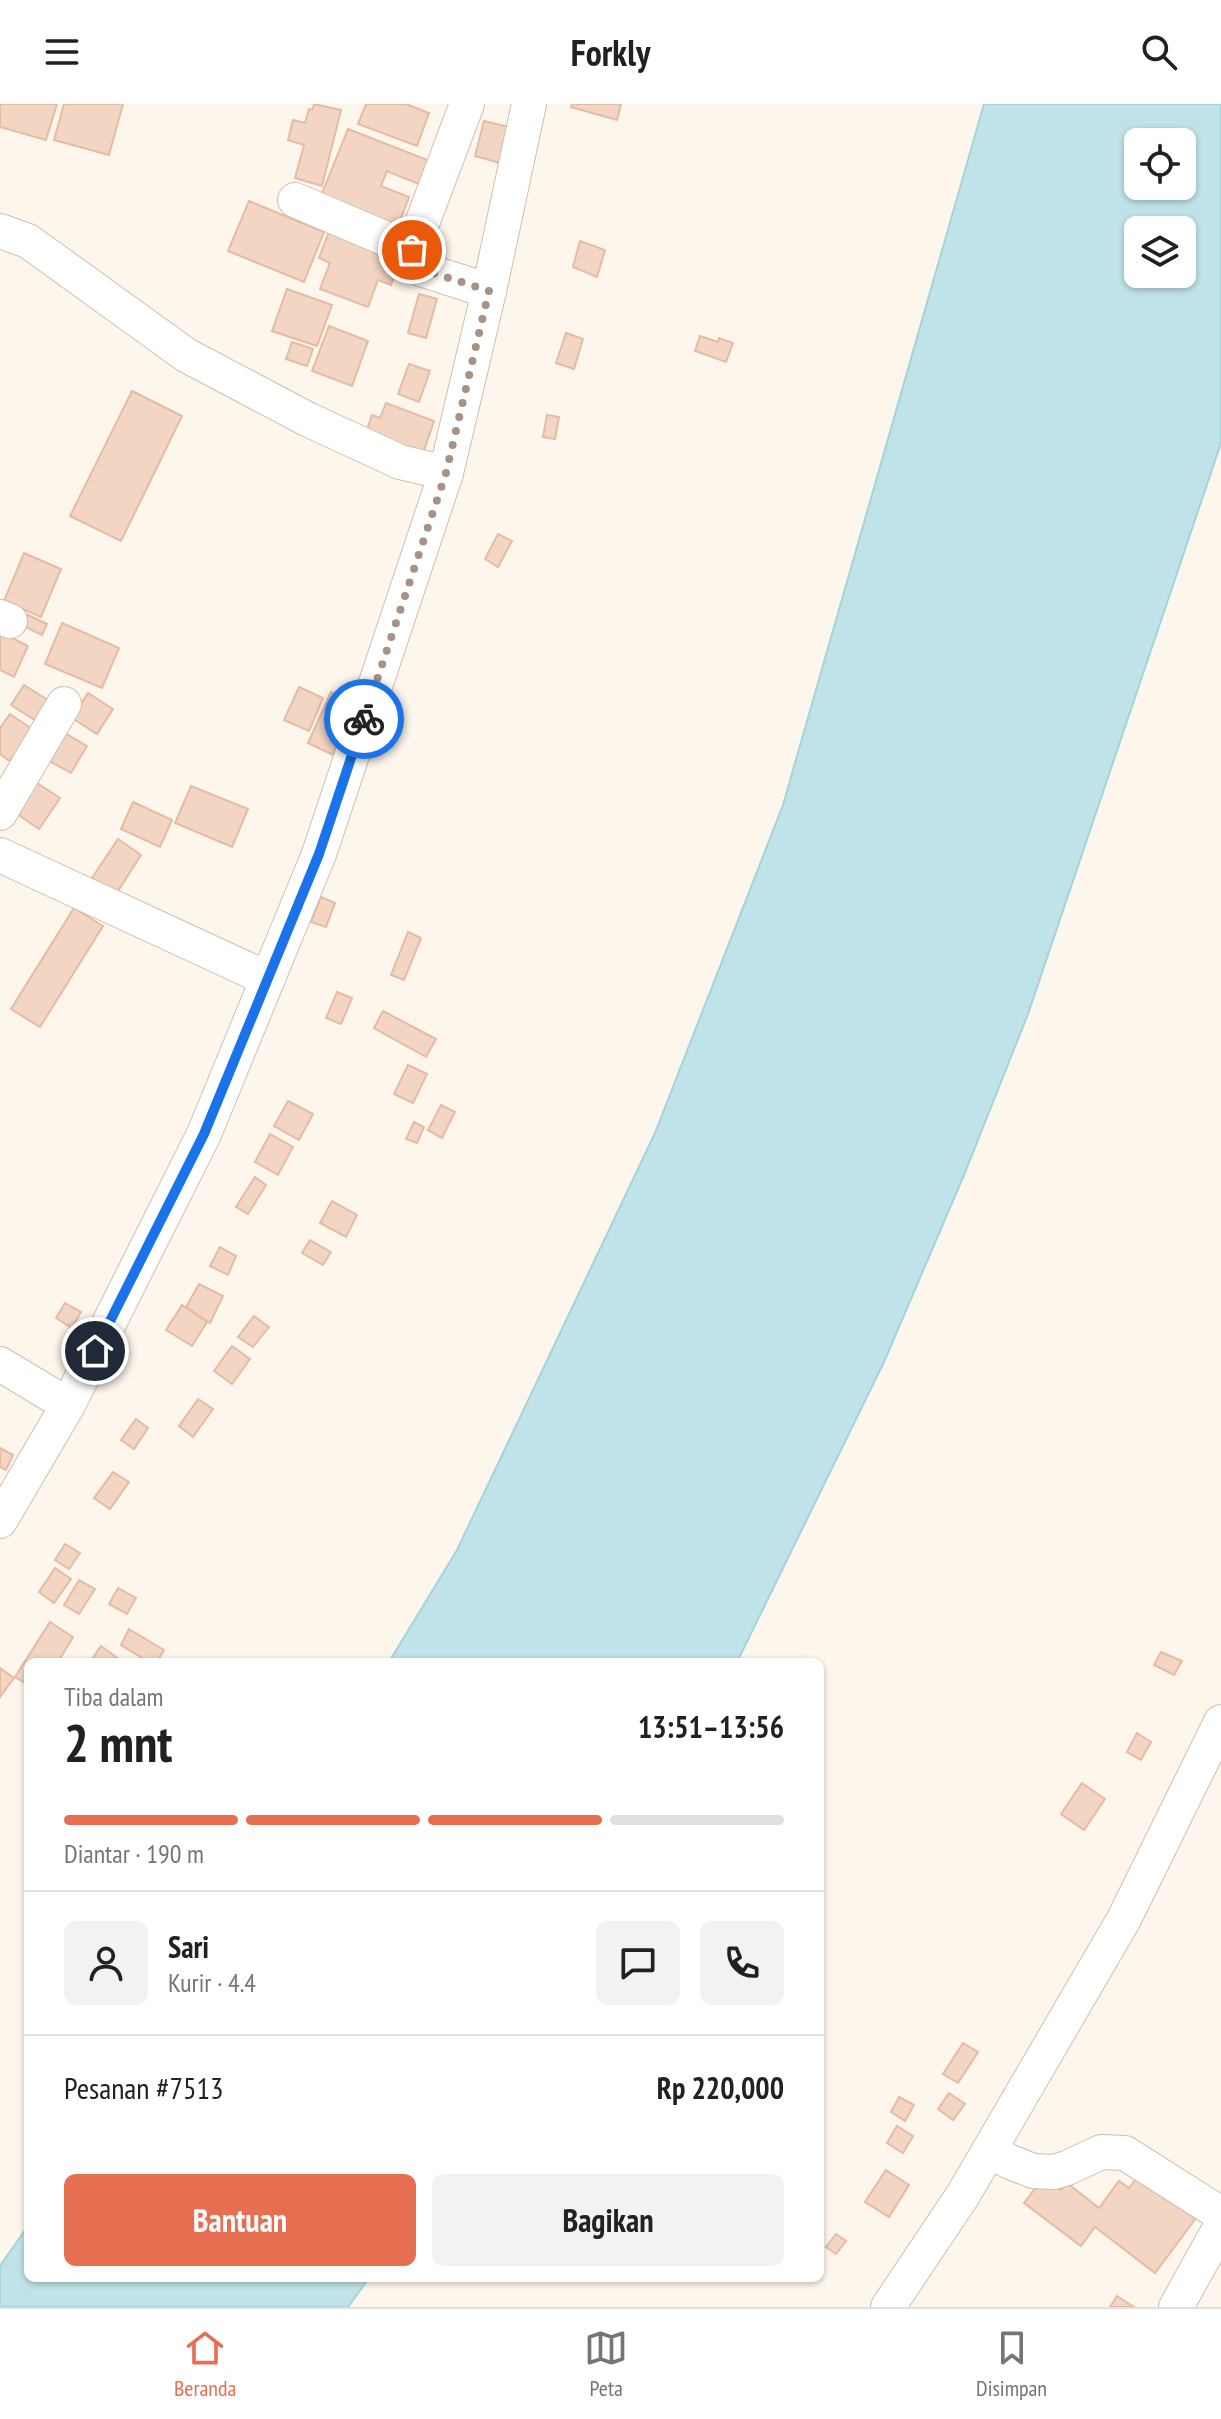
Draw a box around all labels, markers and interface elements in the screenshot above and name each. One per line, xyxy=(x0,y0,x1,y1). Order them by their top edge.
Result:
text: Forkly xyxy=(571,29,650,76)
icon: menu xyxy=(40,30,84,74)
icon: search xyxy=(1137,30,1181,74)
map controls xyxy=(1124,128,1196,288)
button: locate xyxy=(1124,128,1196,200)
pin xyxy=(378,216,446,284)
button: layers xyxy=(1124,216,1196,288)
icon: bag xyxy=(390,228,434,272)
courier xyxy=(324,679,404,759)
icon: bike xyxy=(342,697,386,741)
pin xyxy=(61,1317,129,1385)
icon: home xyxy=(73,1329,117,1373)
text: Tiba dalam xyxy=(64,1680,164,1713)
text: 13:51–13:56 xyxy=(638,1707,784,1746)
text: 2 mnt xyxy=(64,1709,172,1776)
text: Diantar · 190 m xyxy=(64,1837,204,1870)
button: person xyxy=(64,1921,148,2005)
button: chat xyxy=(596,1921,680,2005)
button: phone xyxy=(700,1921,784,2005)
text: Sari xyxy=(168,1927,209,1966)
text: Kurir · 4.4 xyxy=(168,1966,256,1999)
text: Pesanan #7513 xyxy=(64,2068,223,2107)
text: Rp 220,000 xyxy=(657,2068,784,2107)
button: Bantuan xyxy=(64,2174,416,2266)
button: Bagikan xyxy=(432,2174,784,2266)
tab: Beranda xyxy=(174,2326,236,2402)
tab: Peta xyxy=(584,2326,628,2402)
tab: Disimpan xyxy=(976,2326,1047,2402)

